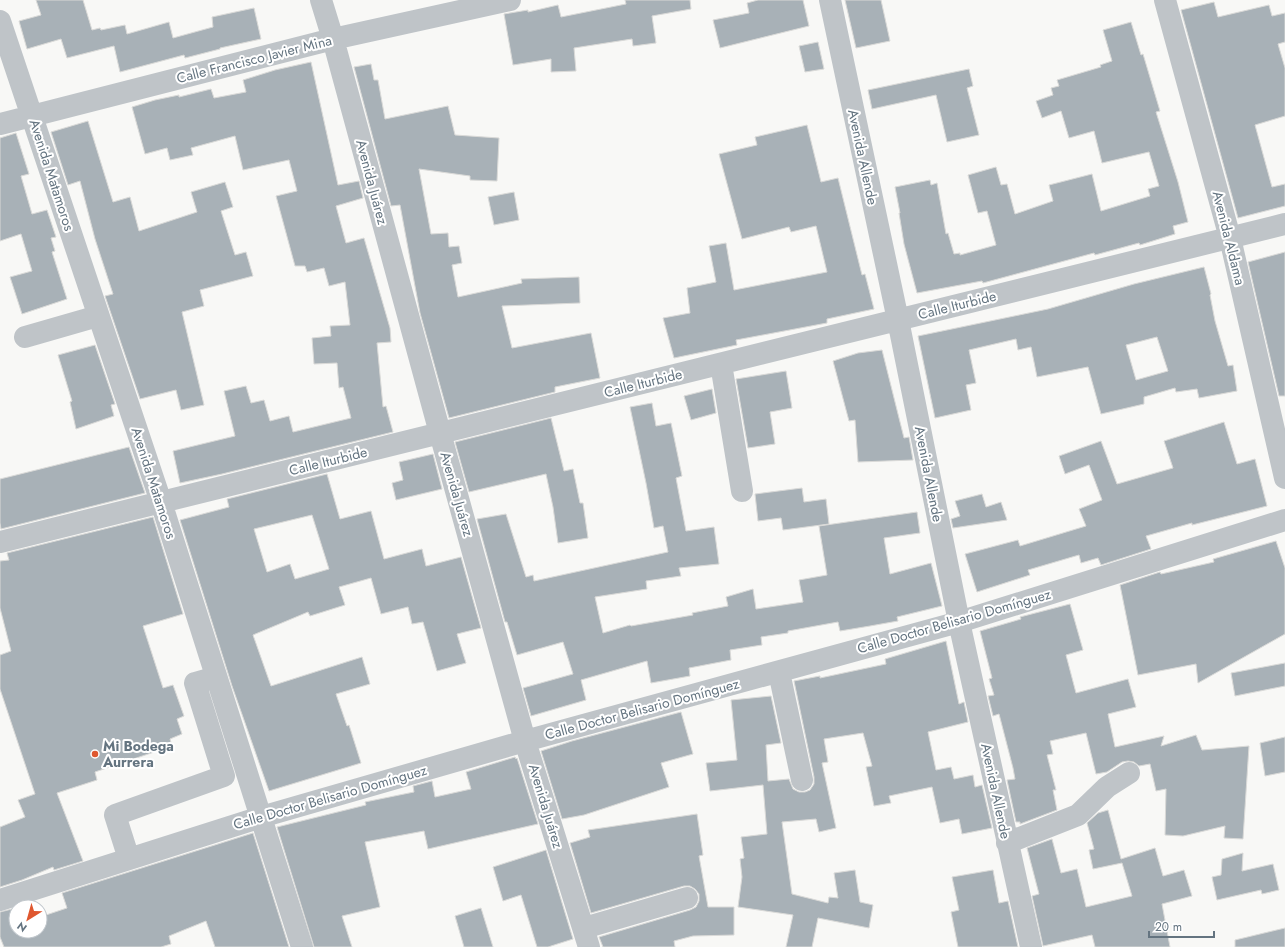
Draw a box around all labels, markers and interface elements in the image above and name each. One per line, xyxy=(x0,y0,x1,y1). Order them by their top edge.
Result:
street label: Calle Francisco Javier Mina xyxy=(174,30,334,88)
street label: Avenida Allende xyxy=(843,107,883,207)
street label: Avenida Matamoros xyxy=(25,117,80,234)
street label: Avenida Juárez xyxy=(351,137,393,227)
street label: Avenida Aldama xyxy=(1208,189,1250,287)
street label: Calle Iturbide xyxy=(916,286,998,324)
street label: Calle Iturbide xyxy=(602,364,684,402)
street label: Avenida Allende xyxy=(910,424,948,524)
street label: Avenida Matamoros xyxy=(127,425,182,542)
street label: Calle Iturbide xyxy=(287,442,369,480)
street label: Avenida Juárez xyxy=(435,449,479,539)
street label: Calle Doctor Belisario Domínguez xyxy=(855,584,1054,658)
street label: Calle Doctor Belisario Domínguez xyxy=(543,673,742,745)
place label: Mi Bodega Aurrera xyxy=(102,736,174,772)
street label: Avenida Allende xyxy=(976,741,1016,841)
marker: Mi Bodega Aurrera xyxy=(90,749,100,759)
street label: Calle Doctor Belisario Domínguez xyxy=(231,760,430,834)
street label: Avenida Juárez xyxy=(524,761,568,851)
north arrow xyxy=(8,899,48,939)
scale bar xyxy=(1149,913,1214,939)
text: N xyxy=(14,918,30,936)
text: 20 m xyxy=(1155,918,1182,936)

